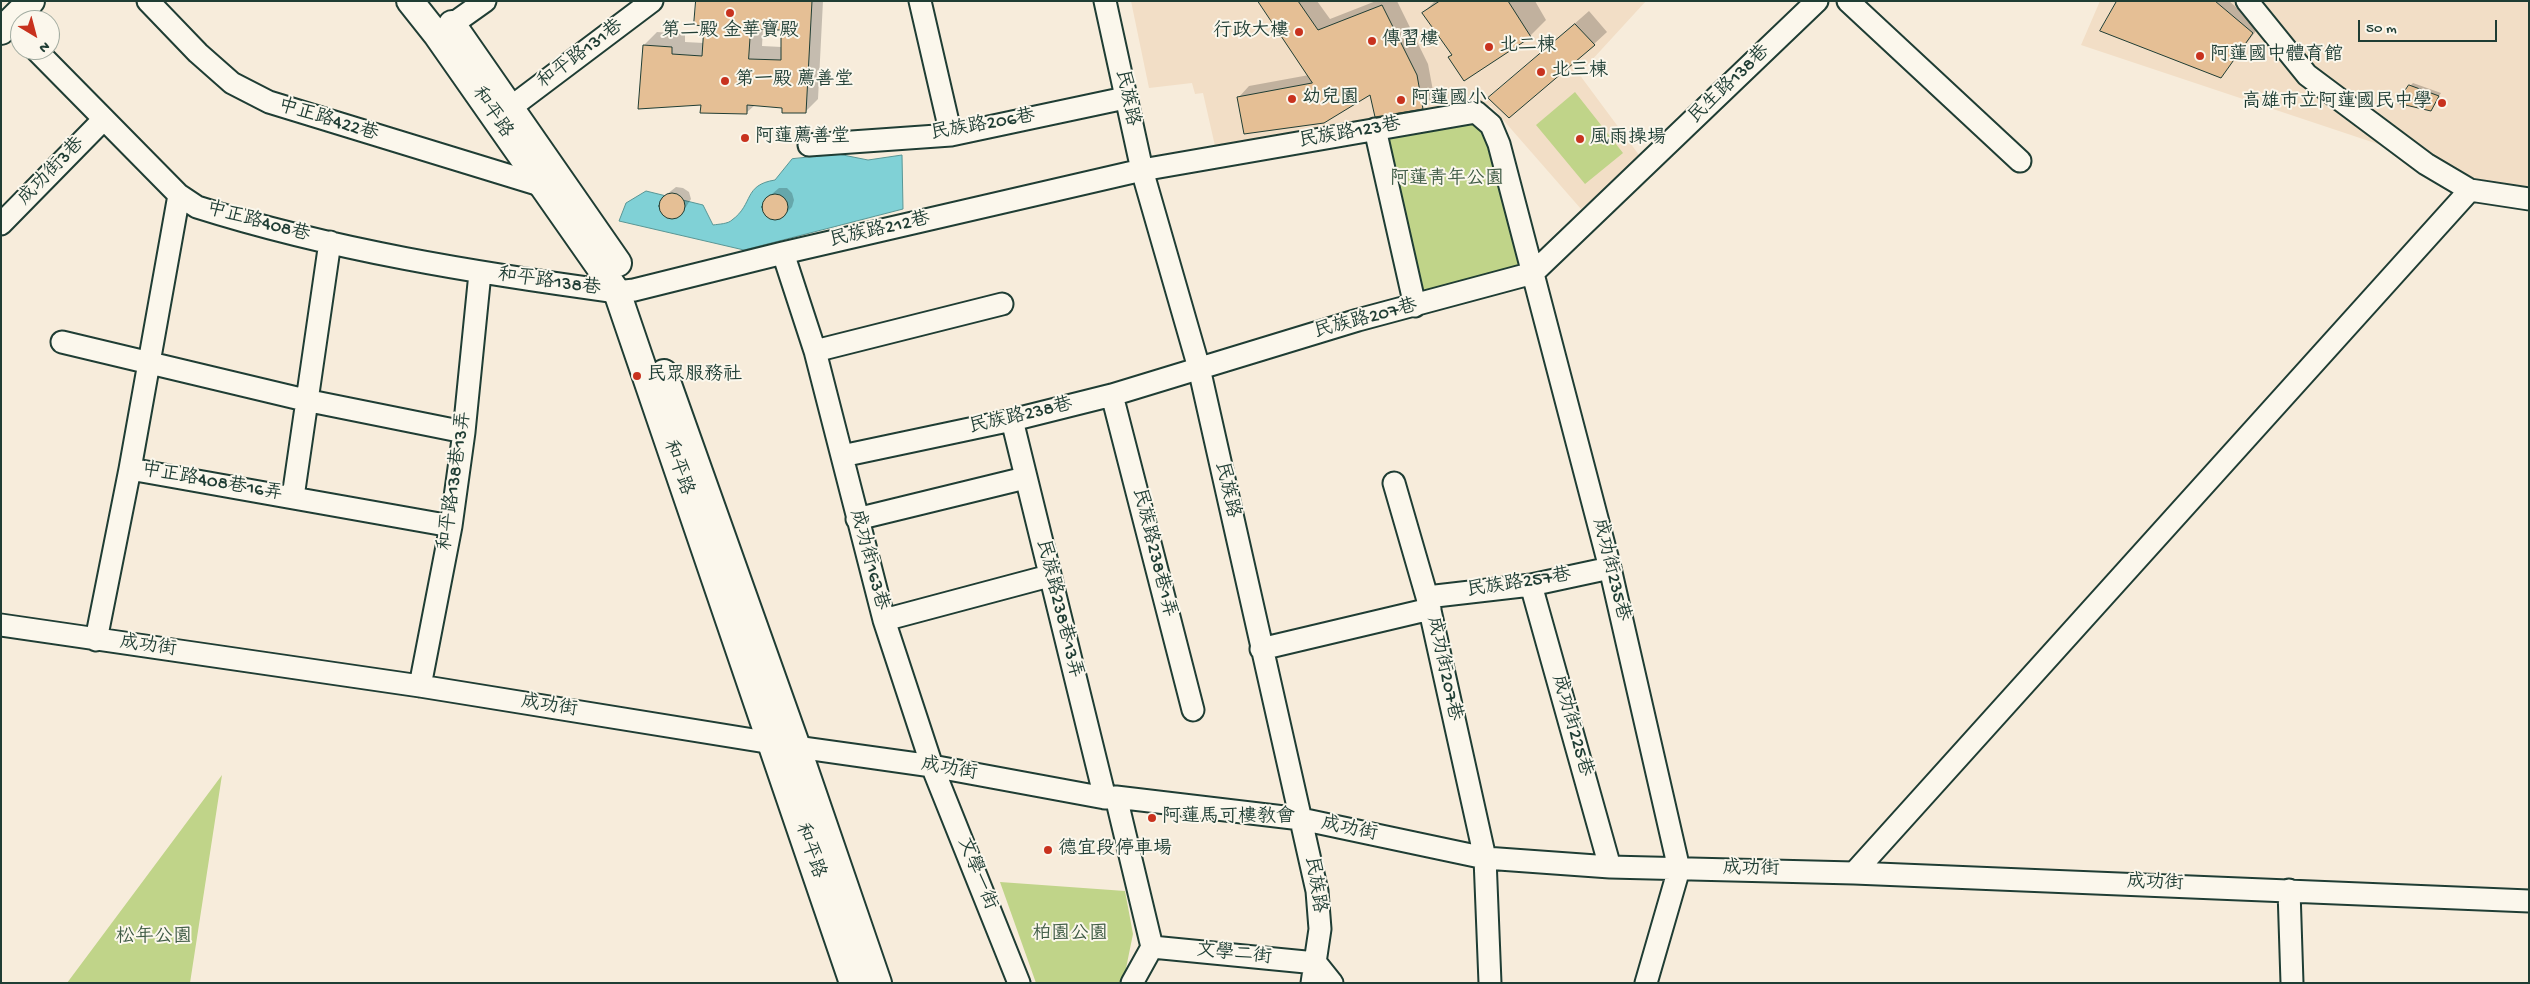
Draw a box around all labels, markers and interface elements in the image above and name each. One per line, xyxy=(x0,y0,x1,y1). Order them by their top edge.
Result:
marker: 第二殿 金華寶殿 xyxy=(724,7,736,19)
north arrow xyxy=(10,10,60,60)
scale bar xyxy=(2360,10,2499,42)
street label: 和平路131巷 xyxy=(534,15,628,95)
text: 50 m xyxy=(2366,20,2397,38)
place label: 第二殿 金華寶殿 xyxy=(661,21,799,43)
place label: 行政大樓 xyxy=(1213,21,1289,43)
marker: 行政大樓 xyxy=(1293,26,1305,38)
place label: 傳習樓 xyxy=(1382,30,1439,52)
marker: 傳習樓 xyxy=(1366,35,1378,47)
place label: 北二棟 xyxy=(1499,36,1556,58)
text: N xyxy=(35,37,52,56)
marker: 北二棟 xyxy=(1483,41,1495,53)
street label: 民生路138巷 xyxy=(1685,41,1775,129)
place label: 阿蓮國中體育館 xyxy=(2210,45,2343,67)
marker: 阿蓮國中體育館 xyxy=(2194,50,2206,62)
place label: 北三棟 xyxy=(1551,61,1608,83)
marker: 北三棟 xyxy=(1535,66,1547,78)
street label: 民族路 xyxy=(1109,68,1143,128)
place label: 第一殿 薦善堂 xyxy=(735,70,853,92)
marker: 第一殿 薦善堂 xyxy=(719,75,731,87)
street label: 和平路 xyxy=(466,83,516,143)
place label: 幼兒園 xyxy=(1302,88,1359,110)
place label: 阿蓮國小 xyxy=(1411,89,1487,111)
place label: 高雄市立阿蓮國民中學 xyxy=(2242,92,2432,114)
marker: 幼兒園 xyxy=(1286,93,1298,105)
marker: 阿蓮國小 xyxy=(1395,94,1407,106)
street label: 中正路422巷 xyxy=(275,95,381,147)
marker: 高雄市立阿蓮國民中學 xyxy=(2436,97,2448,109)
street label: 民族路206巷 xyxy=(929,106,1037,146)
street label: 民族路123巷 xyxy=(1297,114,1403,154)
place label: 阿蓮薦善堂 xyxy=(755,127,850,149)
place label: 風雨操場 xyxy=(1590,128,1666,150)
marker: 阿蓮薦善堂 xyxy=(739,132,751,144)
street label: 成功街3巷 xyxy=(14,133,90,211)
marker: 風雨操場 xyxy=(1574,133,1586,145)
park label: 阿蓮青年公園 xyxy=(1390,169,1504,191)
street label: 中正路408巷 xyxy=(204,198,312,248)
street label: 民族路212巷 xyxy=(828,208,932,254)
street label: 和平路138巷 xyxy=(496,264,602,302)
street label: 民族路207巷 xyxy=(1312,295,1420,345)
place label: 民眾服務社 xyxy=(647,365,742,387)
marker: 民眾服務社 xyxy=(631,370,643,382)
street label: 民族路238巷 xyxy=(967,394,1075,440)
street label: 和平路138巷13弄 xyxy=(435,410,477,552)
street label: 和平路 xyxy=(657,437,697,499)
street label: 中正路408巷16弄 xyxy=(140,459,284,507)
street label: 民族路 xyxy=(1208,460,1244,520)
street label: 民族路238巷1弄 xyxy=(1126,486,1180,620)
street label: 成功街163巷 xyxy=(844,507,892,613)
street label: 成功街235巷 xyxy=(1586,516,1634,624)
street label: 民族路238巷13弄 xyxy=(1030,537,1086,681)
street label: 民族路257巷 xyxy=(1465,565,1573,603)
street label: 成功街207巷 xyxy=(1421,615,1465,723)
street label: 成功街 xyxy=(118,632,178,662)
street label: 成功街225巷 xyxy=(1546,673,1596,779)
street label: 成功街 xyxy=(519,691,579,723)
street label: 成功街 xyxy=(919,754,979,786)
place label: 阿蓮馬可樓教會 xyxy=(1162,807,1295,829)
marker: 阿蓮馬可樓教會 xyxy=(1146,812,1158,824)
street label: 成功街 xyxy=(1319,813,1379,847)
street label: 和平路 xyxy=(789,820,829,882)
street label: 文學一街 xyxy=(951,834,1001,914)
place label: 德宜段停車場 xyxy=(1058,839,1172,861)
marker: 德宜段停車場 xyxy=(1042,844,1054,856)
street label: 民族路 xyxy=(1298,855,1330,915)
street label: 成功街 xyxy=(1722,858,1780,882)
street label: 成功街 xyxy=(2126,872,2184,896)
park label: 柏園公園 xyxy=(1032,924,1108,946)
park label: 松年公園 xyxy=(116,927,192,949)
street label: 文學二街 xyxy=(1195,940,1273,970)

